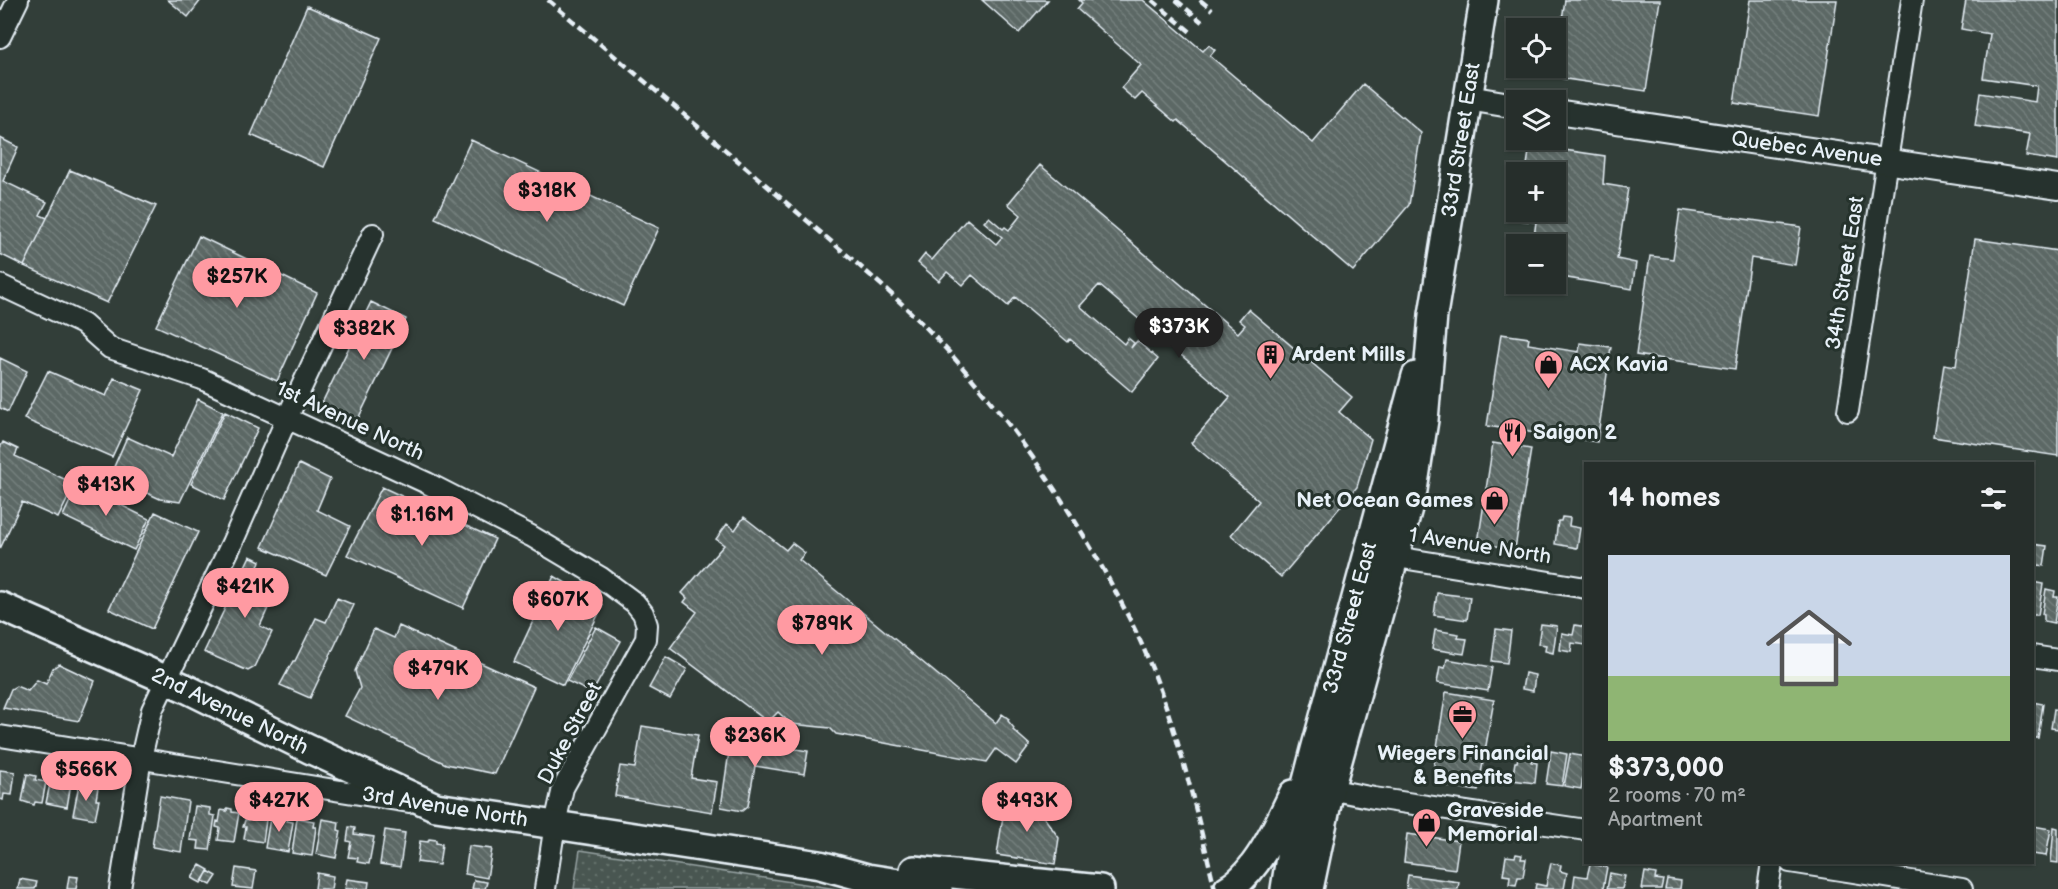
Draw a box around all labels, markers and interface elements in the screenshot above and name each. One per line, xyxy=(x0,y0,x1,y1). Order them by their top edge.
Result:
map controls xyxy=(1506,18,1566,294)
button: locate xyxy=(1506,18,1566,78)
street label: 33rd Street East xyxy=(1436,60,1486,219)
button: layers xyxy=(1506,90,1566,150)
street label: Quebec Avenue xyxy=(1730,126,1884,172)
button: + xyxy=(1506,162,1566,222)
pin: $318K xyxy=(505,172,589,223)
text: $318K xyxy=(518,179,576,203)
street label: 34th Street East xyxy=(1821,194,1870,351)
button: − xyxy=(1506,234,1566,294)
pin: $257K xyxy=(195,258,279,309)
text: $257K xyxy=(206,265,268,289)
pin: $373K xyxy=(1137,308,1221,359)
pin: $382K xyxy=(322,310,406,361)
text: $373K xyxy=(1148,315,1210,339)
text: $382K xyxy=(333,317,395,341)
building icon: Ardent Mills xyxy=(1255,338,1287,380)
place label: Ardent Mills xyxy=(1291,342,1405,367)
shop icon: ACX Kavia xyxy=(1533,348,1565,390)
place label: ACX Kavia xyxy=(1569,352,1668,377)
street label: 1st Avenue North xyxy=(272,376,428,466)
restaurant icon: Saigon 2 xyxy=(1496,416,1528,458)
place label: Saigon 2 xyxy=(1533,420,1617,445)
pin: $413K xyxy=(64,466,148,517)
text: $413K xyxy=(77,473,135,497)
icon: filters xyxy=(1977,482,2010,515)
text: 14 homes xyxy=(1608,483,1720,514)
shop icon: Net Ocean Games xyxy=(1478,484,1510,526)
place label: Net Ocean Games xyxy=(1296,488,1473,513)
pin: $1.16M xyxy=(373,496,471,547)
text: $1.16M xyxy=(390,503,454,527)
street label: 1 Avenue North xyxy=(1407,522,1553,570)
street label: 33rd Street East xyxy=(1318,539,1382,697)
pin: $421K xyxy=(203,568,287,619)
text: $421K xyxy=(216,575,274,599)
pin: $607K xyxy=(516,581,600,632)
text: $607K xyxy=(527,588,589,612)
icon: home xyxy=(1755,594,1863,702)
pin: $789K xyxy=(780,605,864,656)
text: $789K xyxy=(791,612,853,636)
pin: $479K xyxy=(396,650,480,701)
text: $479K xyxy=(407,657,469,681)
street label: 2nd Avenue North xyxy=(147,662,313,760)
street label: Duke Street xyxy=(533,677,608,788)
office icon: Wiegers Financial & Benefits xyxy=(1447,698,1479,740)
pin: $236K xyxy=(713,717,797,768)
text: $236K xyxy=(724,724,786,748)
place label: Wiegers Financial & Benefits xyxy=(1378,741,1548,790)
pin: $566K xyxy=(44,751,128,802)
text: $373,000 xyxy=(1608,753,1724,784)
text: $566K xyxy=(55,758,117,782)
pin: $427K xyxy=(237,782,321,833)
street label: 3rd Avenue North xyxy=(360,782,530,832)
pin: $493K xyxy=(985,782,1069,833)
text: 2 rooms · 70 m² xyxy=(1608,784,1746,808)
text: $427K xyxy=(248,789,310,813)
text: $493K xyxy=(996,789,1058,813)
place label: Graveside Memorial xyxy=(1447,798,1544,847)
shop icon: Graveside Memorial xyxy=(1410,806,1442,848)
text: Apartment xyxy=(1608,808,1703,832)

